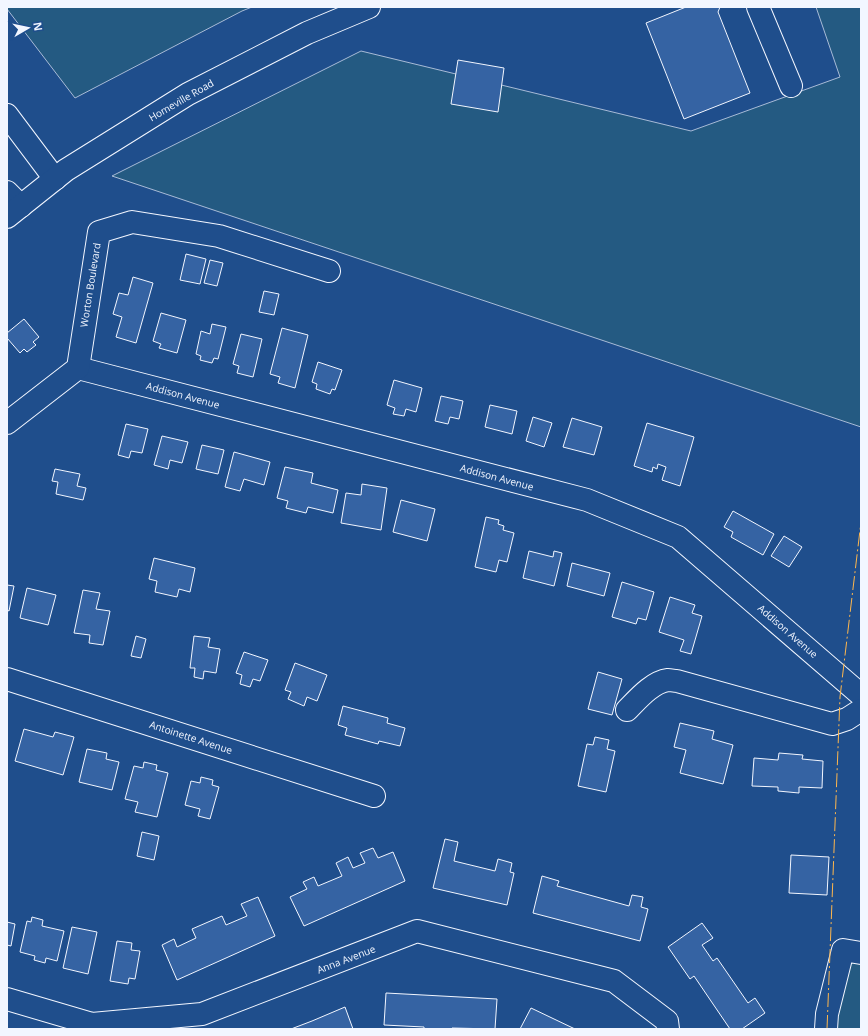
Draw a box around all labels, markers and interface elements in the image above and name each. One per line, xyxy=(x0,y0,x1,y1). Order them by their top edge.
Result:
north arrow xyxy=(8,8,48,48)
text: N xyxy=(30,21,46,32)
street label: Homeville Road xyxy=(146,76,216,124)
street label: Worton Boulevard xyxy=(76,242,104,328)
street label: Addison Avenue xyxy=(145,378,222,412)
street label: Addison Avenue xyxy=(459,460,536,494)
street label: Addison Avenue xyxy=(755,601,821,661)
street label: Antoinette Avenue xyxy=(148,717,235,757)
street label: Anna Avenue xyxy=(315,941,378,977)

